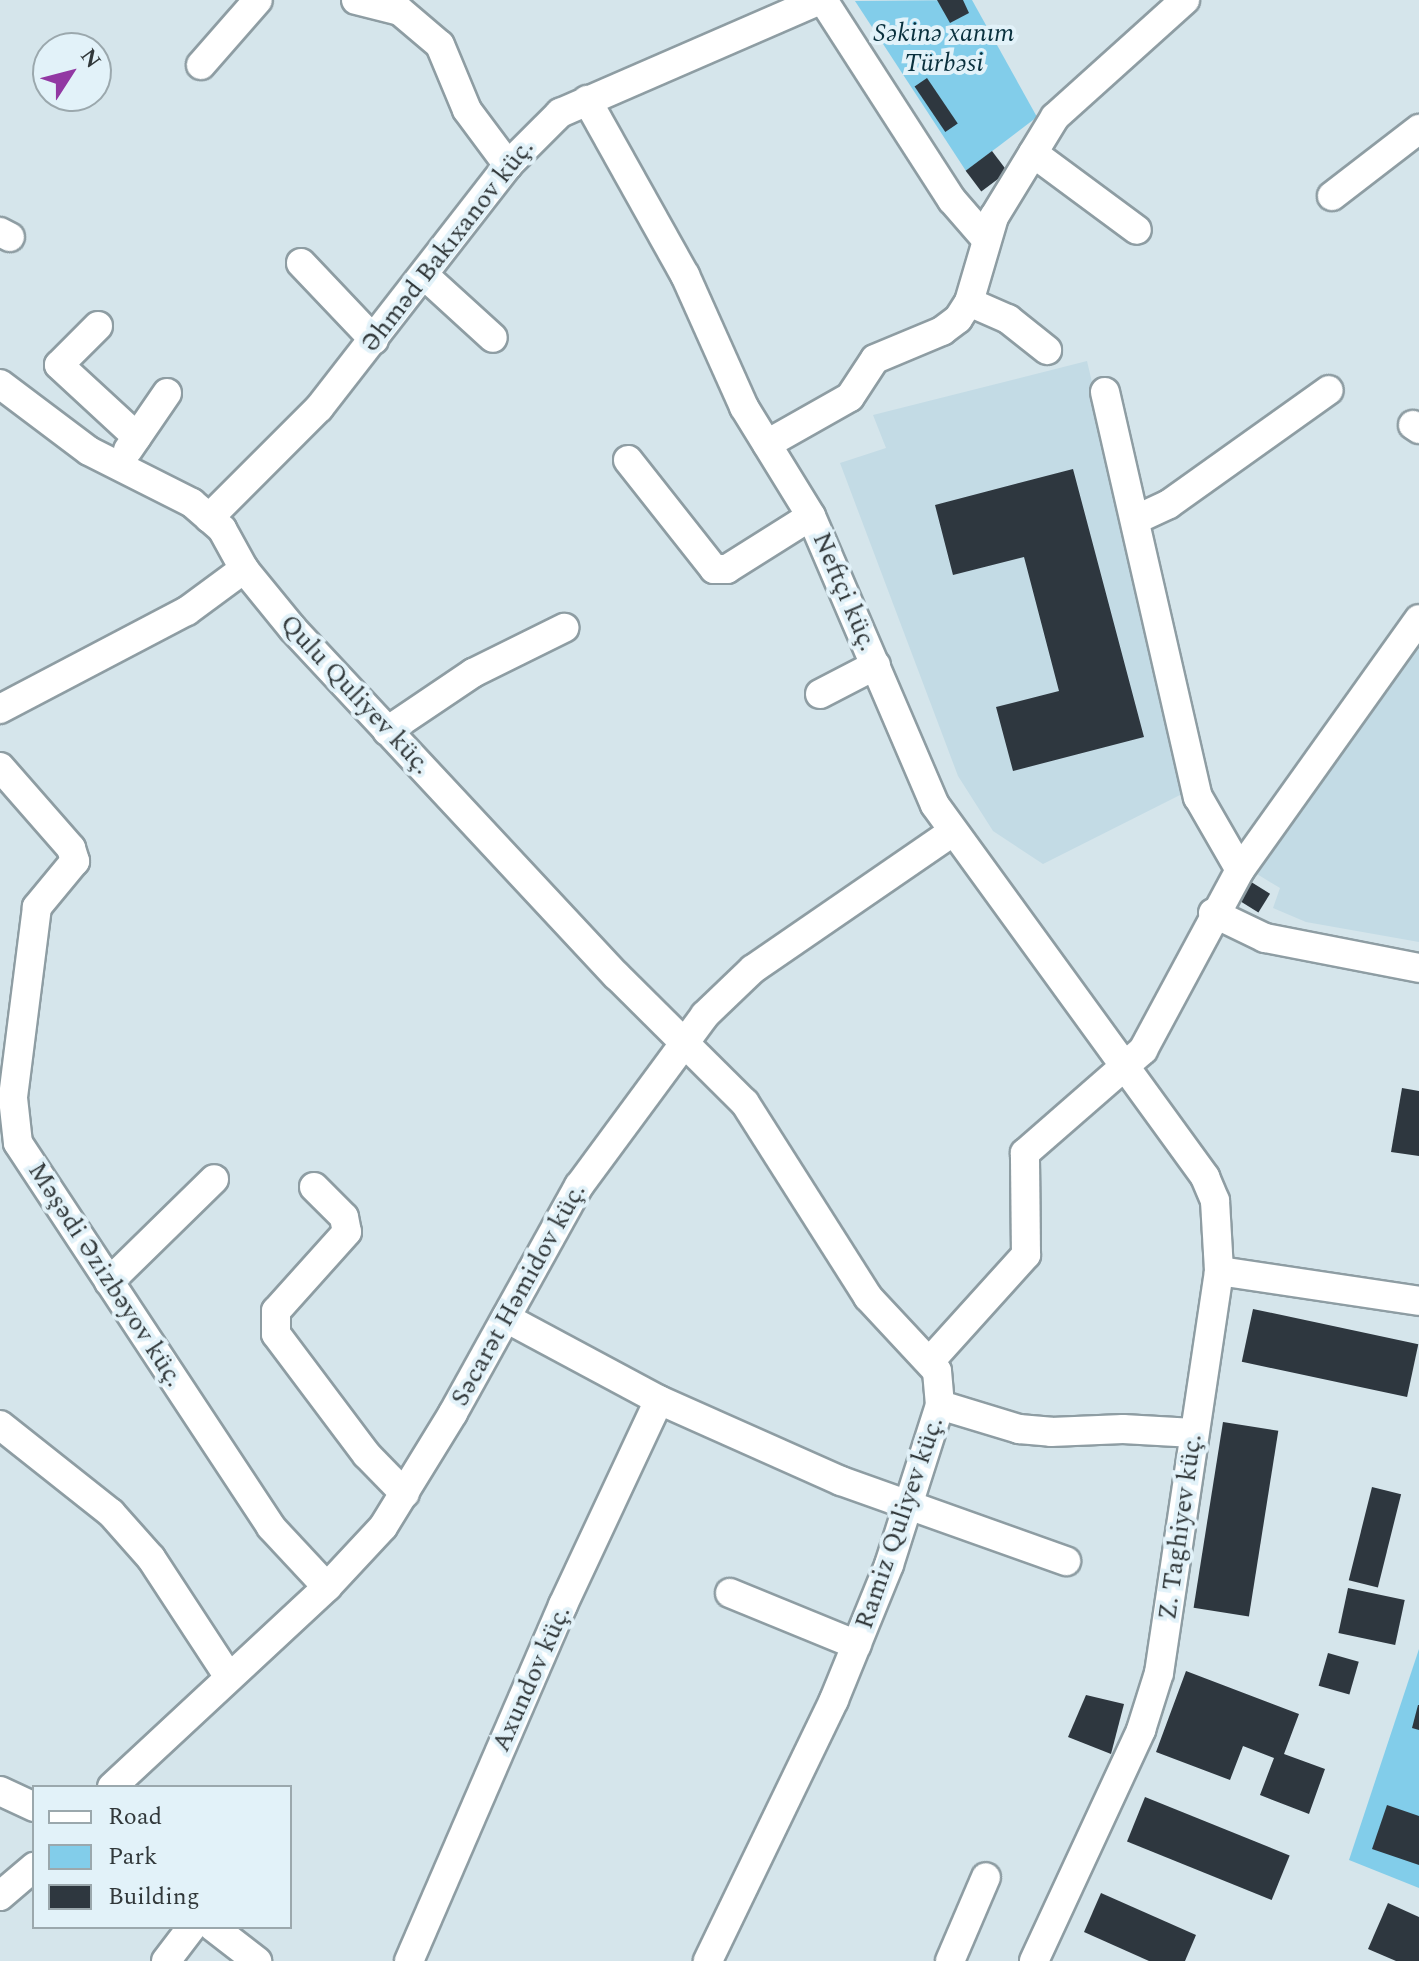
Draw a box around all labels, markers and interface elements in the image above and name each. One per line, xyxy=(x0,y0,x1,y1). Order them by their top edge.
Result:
park label: Səkinə xanım Türbəsi xyxy=(874,18,1014,80)
north arrow xyxy=(32,32,112,112)
text: N xyxy=(72,42,109,76)
street label: Əhməd Bakıxanov küç. xyxy=(355,133,541,359)
street label: Neftçi küç. xyxy=(805,528,883,656)
street label: Qulu Quliyev küç. xyxy=(273,609,437,781)
street label: Məşədi Əzizbəyov küç. xyxy=(21,1157,189,1393)
street label: Səcarət Həmidov küç. xyxy=(445,1178,593,1412)
street label: Ramiz Quliyev küç. xyxy=(849,1413,951,1633)
street label: Z. Taghiyev küç. xyxy=(1153,1432,1209,1622)
street label: Axundov küç. xyxy=(486,1601,578,1757)
legend xyxy=(32,1785,292,1929)
text: Road xyxy=(108,1799,162,1835)
text: Park xyxy=(108,1839,158,1875)
text: Building xyxy=(108,1879,200,1915)

